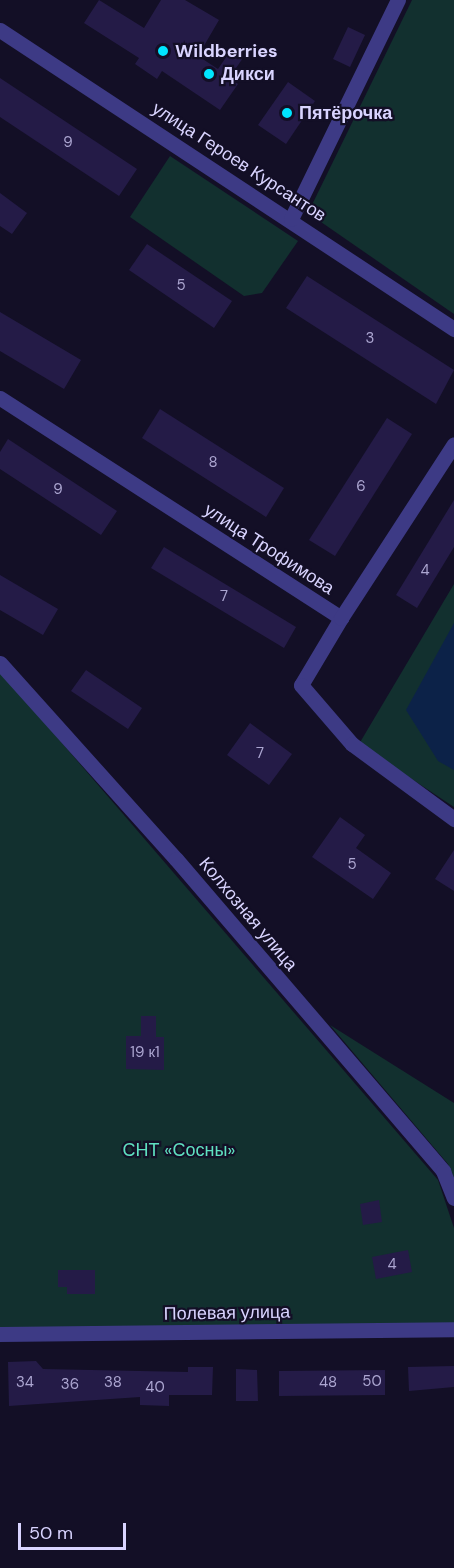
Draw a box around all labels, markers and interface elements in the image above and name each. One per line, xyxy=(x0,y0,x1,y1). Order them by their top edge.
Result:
place label: Wildberries xyxy=(175,40,278,62)
marker: Wildberries xyxy=(156,44,170,58)
place label: Дикси xyxy=(221,63,275,85)
marker: Дикси xyxy=(202,67,216,81)
street label: улица Героев Курсантов xyxy=(148,98,330,226)
place label: Пятёрочка xyxy=(299,102,392,124)
marker: Пятёрочка xyxy=(280,106,294,120)
house number: 9 xyxy=(63,134,73,152)
house number: 5 xyxy=(176,277,186,295)
house number: 3 xyxy=(366,330,374,348)
house number: 8 xyxy=(208,454,218,472)
house number: 6 xyxy=(356,478,366,496)
house number: 9 xyxy=(53,481,63,499)
street label: улица Трофимова xyxy=(200,499,338,599)
house number: 4 xyxy=(420,562,430,580)
house number: 7 xyxy=(220,588,228,606)
house number: 7 xyxy=(256,745,264,763)
street label: Колхозная улица xyxy=(194,853,302,975)
house number: 5 xyxy=(347,856,357,874)
house number: 19 к1 xyxy=(130,1044,160,1062)
park label: СНТ «Сосны» xyxy=(123,1139,235,1161)
house number: 4 xyxy=(387,1256,397,1274)
street label: Полевая улица xyxy=(164,1301,290,1325)
house number: 50 xyxy=(362,1373,382,1391)
house number: 34 xyxy=(16,1374,34,1392)
house number: 38 xyxy=(104,1374,122,1392)
house number: 48 xyxy=(319,1374,337,1392)
house number: 36 xyxy=(61,1376,79,1394)
house number: 40 xyxy=(145,1379,165,1397)
scale bar xyxy=(21,1511,129,1549)
text: 50 m xyxy=(29,1521,73,1545)

